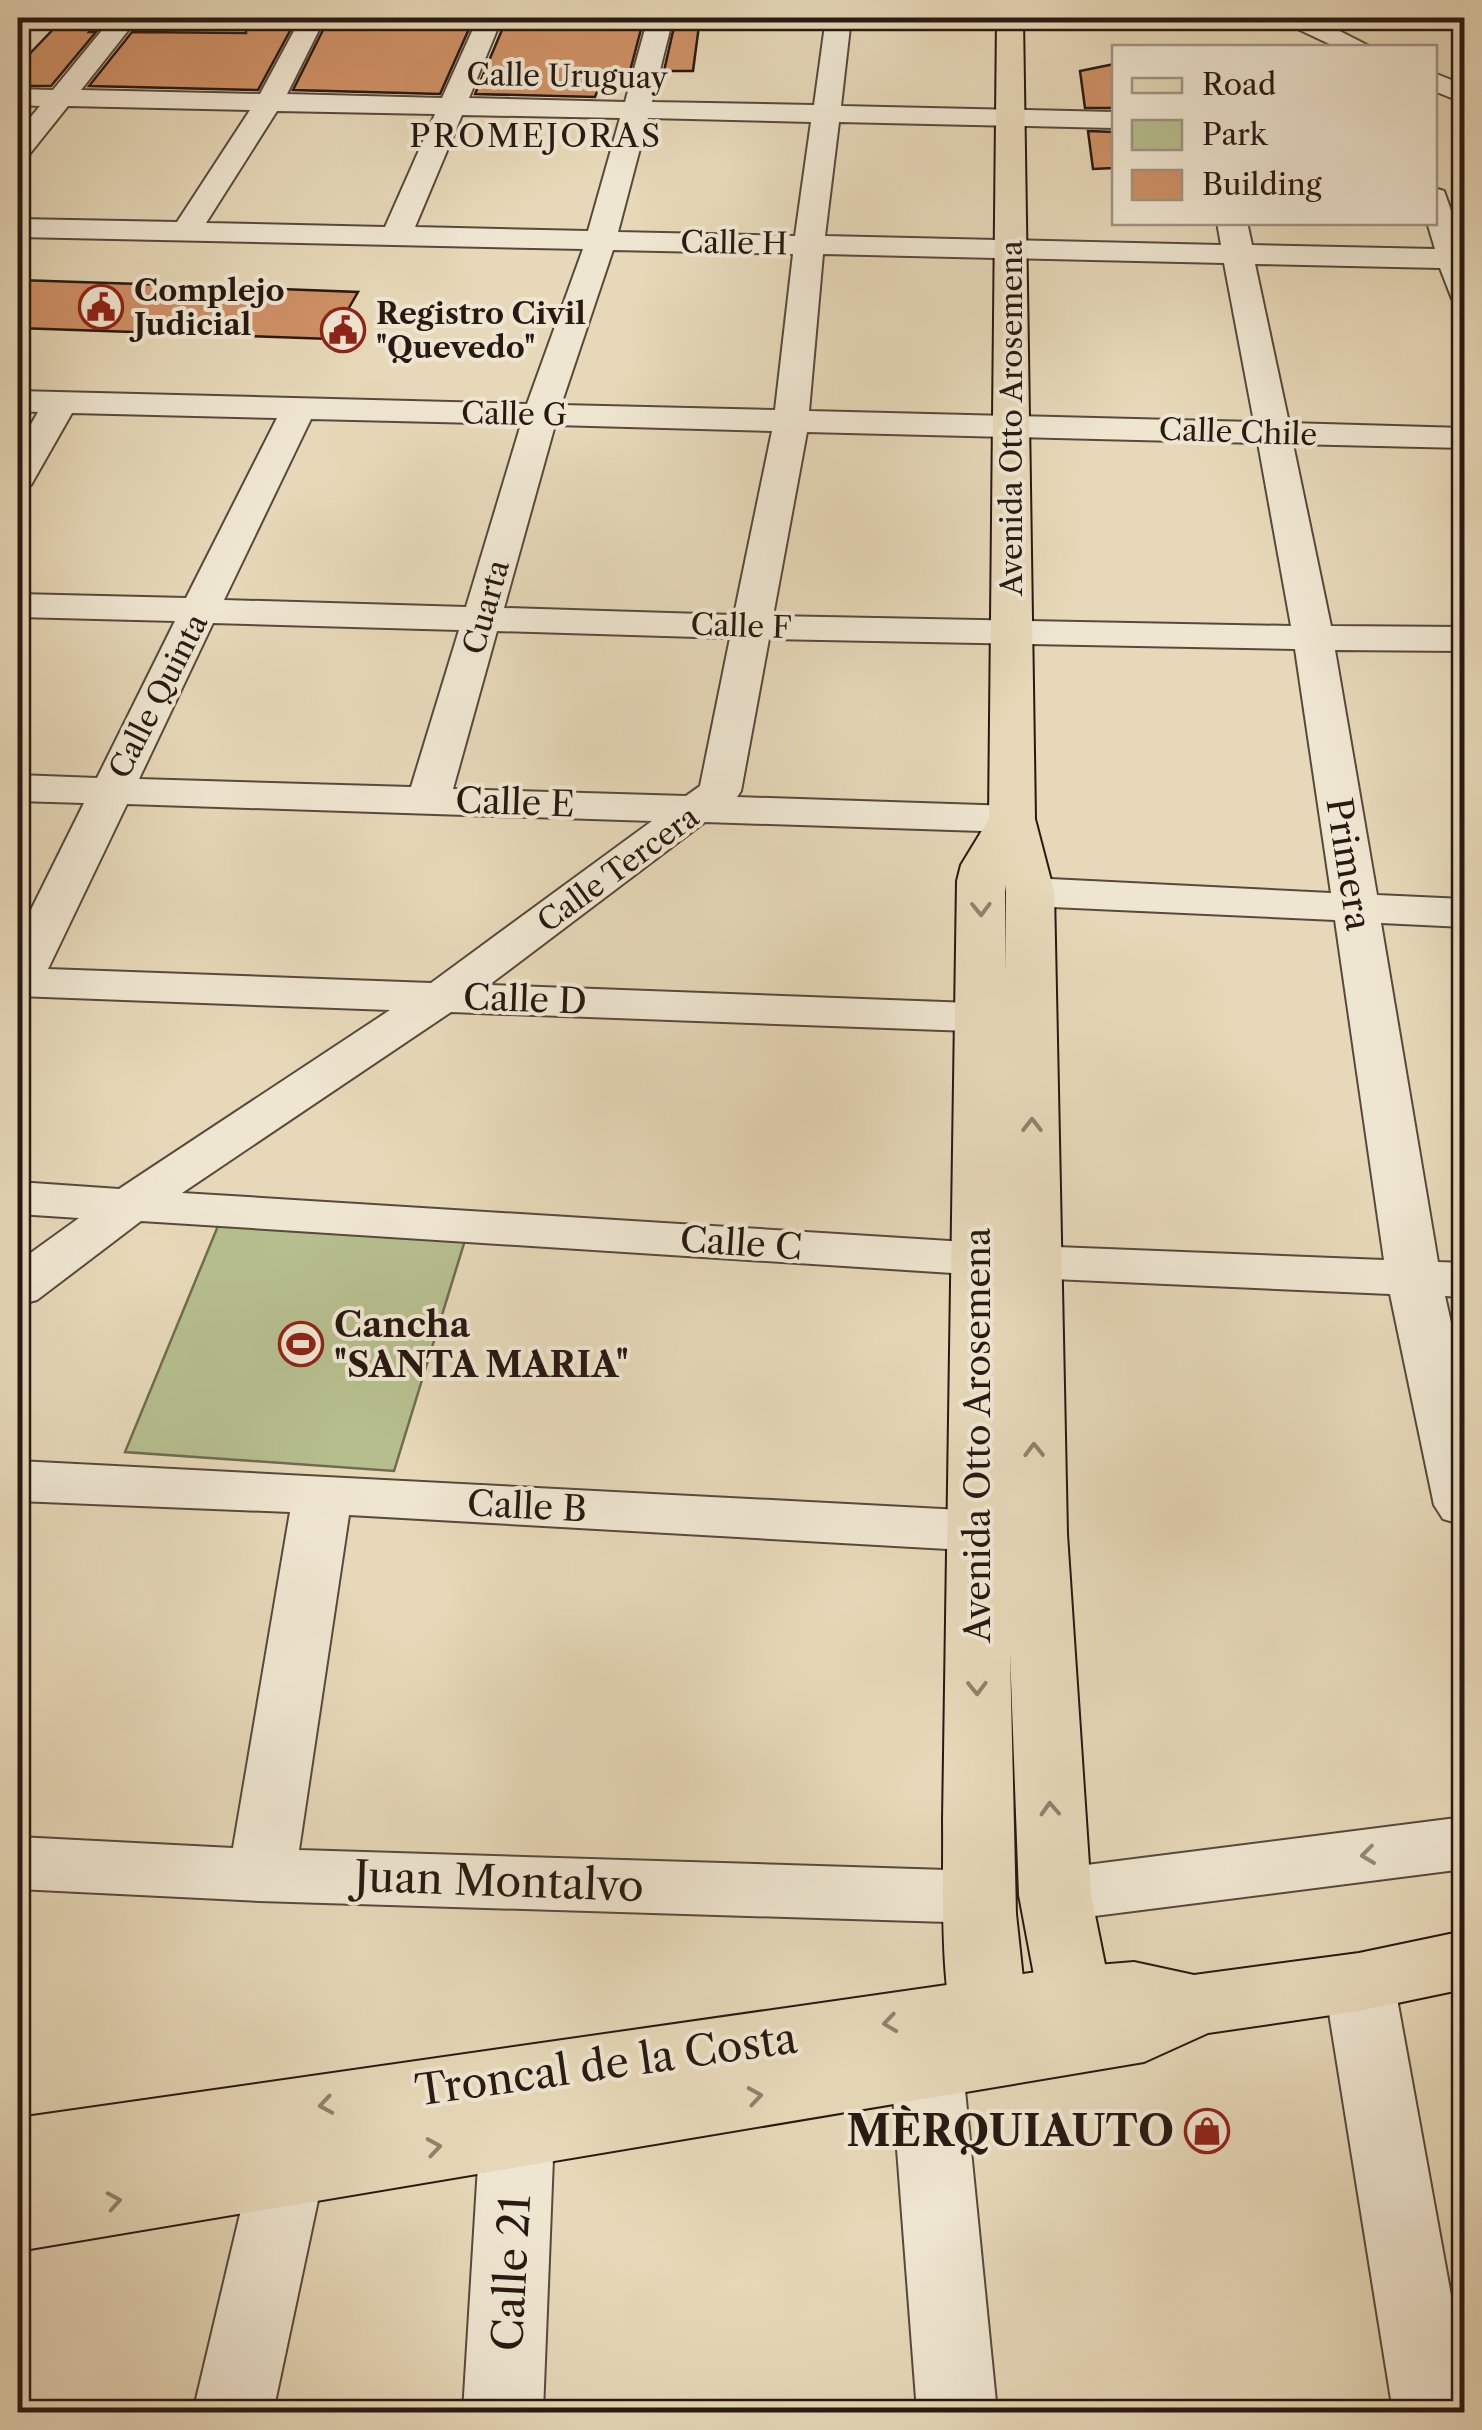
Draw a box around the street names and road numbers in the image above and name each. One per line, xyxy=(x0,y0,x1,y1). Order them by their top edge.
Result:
street label: Calle Uruguay xyxy=(466,56,668,96)
street label: Calle H xyxy=(680,224,788,262)
street label: Avenida Otto Arosemena xyxy=(993,240,1030,597)
street label: Calle G xyxy=(461,395,567,433)
street label: Calle Chile xyxy=(1158,411,1318,453)
street label: Cuarta xyxy=(455,555,517,658)
street label: Calle F xyxy=(690,606,792,646)
street label: Calle Quinta xyxy=(101,608,215,784)
street label: Calle E xyxy=(455,778,575,826)
street label: Primera xyxy=(1317,795,1381,934)
street label: Calle Tercera xyxy=(530,798,706,940)
street label: Calle D xyxy=(463,975,587,1023)
street label: Calle C xyxy=(679,1217,803,1269)
street label: Avenida Otto Arosemena xyxy=(956,1227,999,1643)
street label: Calle B xyxy=(466,1481,588,1531)
street label: Juan Montalvo xyxy=(347,1850,645,1912)
street label: Troncal de la Costa xyxy=(412,2011,801,2117)
street label: Calle 21 xyxy=(481,2193,541,2352)

